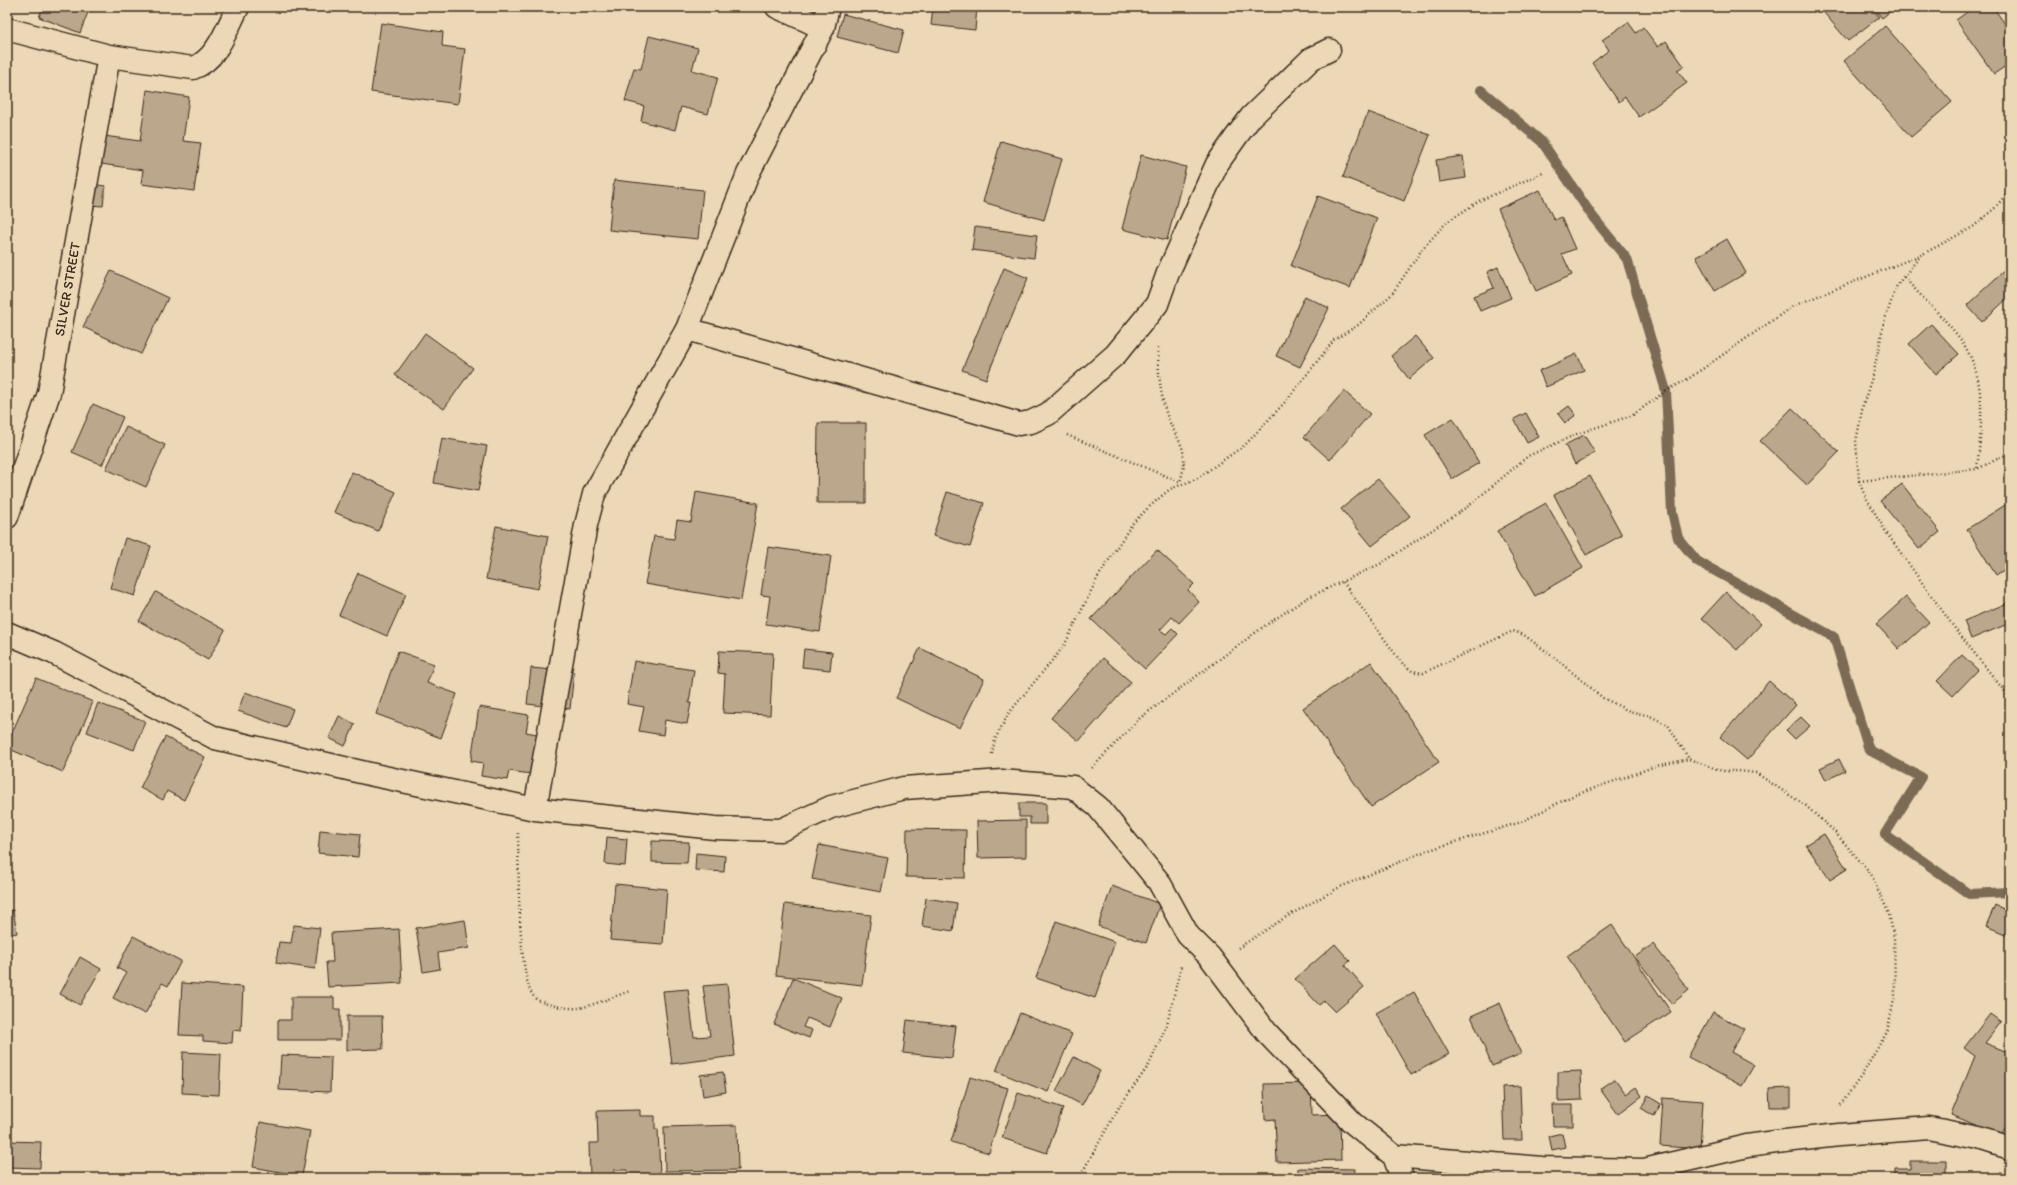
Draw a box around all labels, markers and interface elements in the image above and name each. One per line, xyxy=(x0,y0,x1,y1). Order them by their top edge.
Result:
street label: SILVER STREET xyxy=(51,241,84,338)

